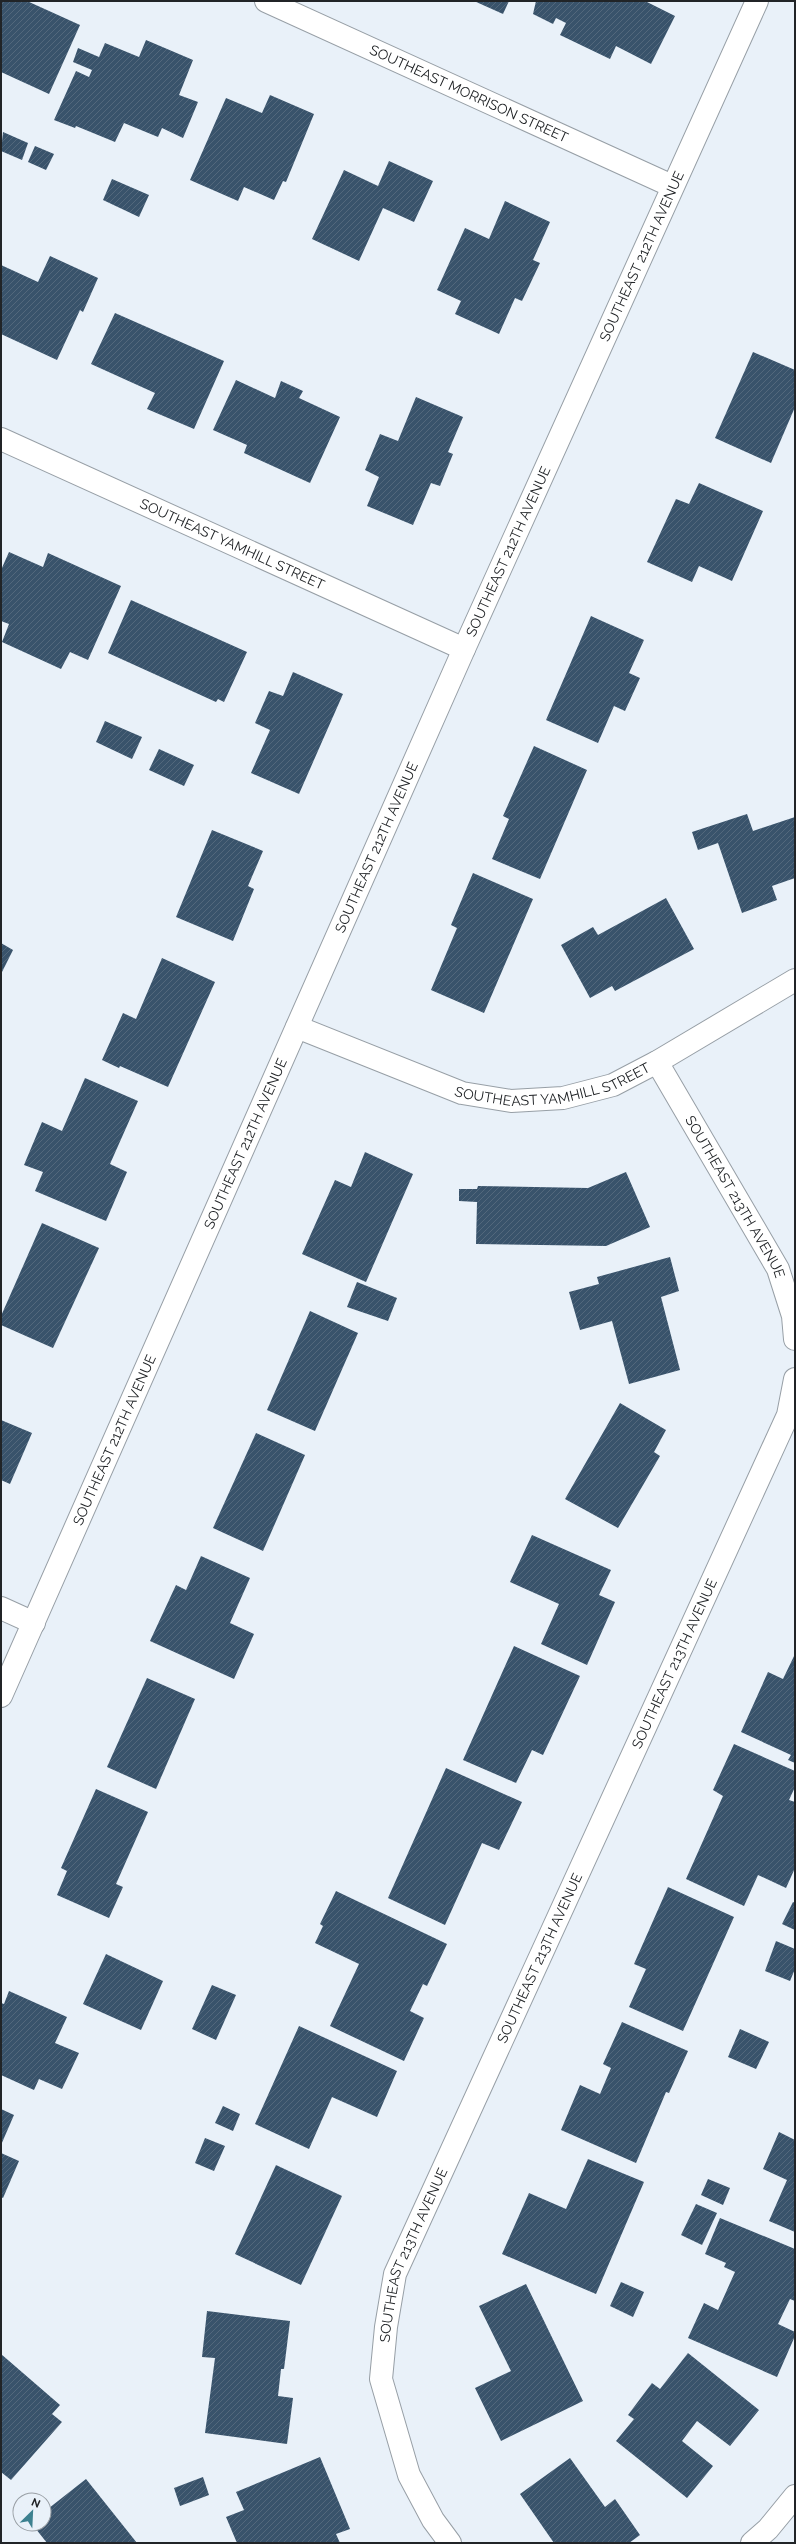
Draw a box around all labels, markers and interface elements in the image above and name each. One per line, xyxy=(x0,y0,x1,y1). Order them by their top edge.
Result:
street label: SOUTHEAST MORRISON STREET xyxy=(367,41,571,146)
street label: SOUTHEAST 212TH AVENUE xyxy=(596,169,687,344)
street label: SOUTHEAST 212TH AVENUE xyxy=(463,464,554,639)
street label: SOUTHEAST YAMHILL STREET xyxy=(138,495,328,593)
street label: SOUTHEAST 212TH AVENUE xyxy=(332,759,421,935)
street label: SOUTHEAST 212TH AVENUE xyxy=(201,1056,290,1231)
street label: SOUTHEAST YAMHILL STREET xyxy=(452,1059,653,1109)
street label: SOUTHEAST 213TH AVENUE xyxy=(682,1113,788,1280)
street label: SOUTHEAST 212TH AVENUE xyxy=(70,1352,159,1528)
street label: SOUTHEAST 213TH AVENUE xyxy=(629,1576,720,1751)
street label: SOUTHEAST 213TH AVENUE xyxy=(494,1871,585,2046)
street label: SOUTHEAST 213TH AVENUE xyxy=(377,2165,451,2343)
north arrow xyxy=(12,2492,52,2532)
text: N xyxy=(29,2496,42,2511)

